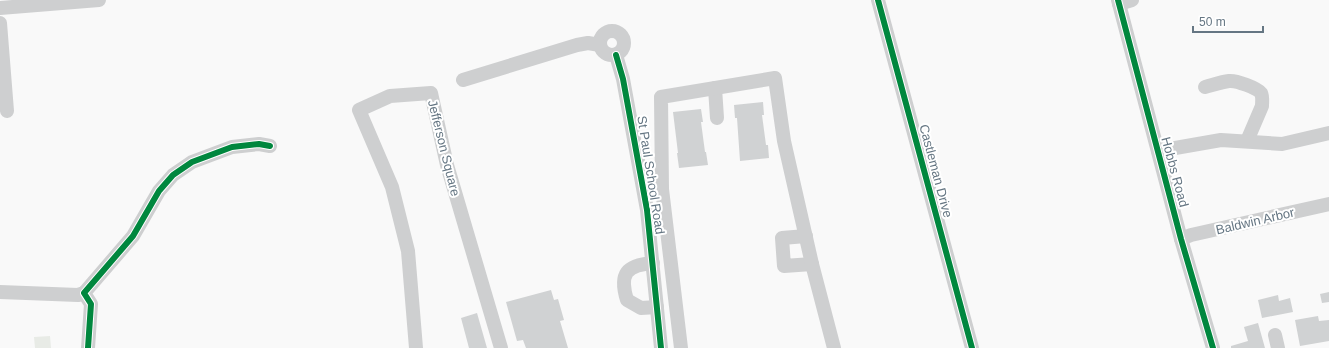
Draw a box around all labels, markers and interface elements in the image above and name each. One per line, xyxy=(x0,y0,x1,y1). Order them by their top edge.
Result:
scale bar xyxy=(1193,8,1263,34)
text: 50 m xyxy=(1199,15,1226,29)
street label: Jefferson Square xyxy=(425,98,463,198)
street label: St Paul School Road xyxy=(634,115,668,235)
street label: Castleman Drive xyxy=(916,123,956,219)
street label: Hobbs Road xyxy=(1158,135,1192,209)
street label: Baldwin Arbor xyxy=(1214,205,1296,237)

